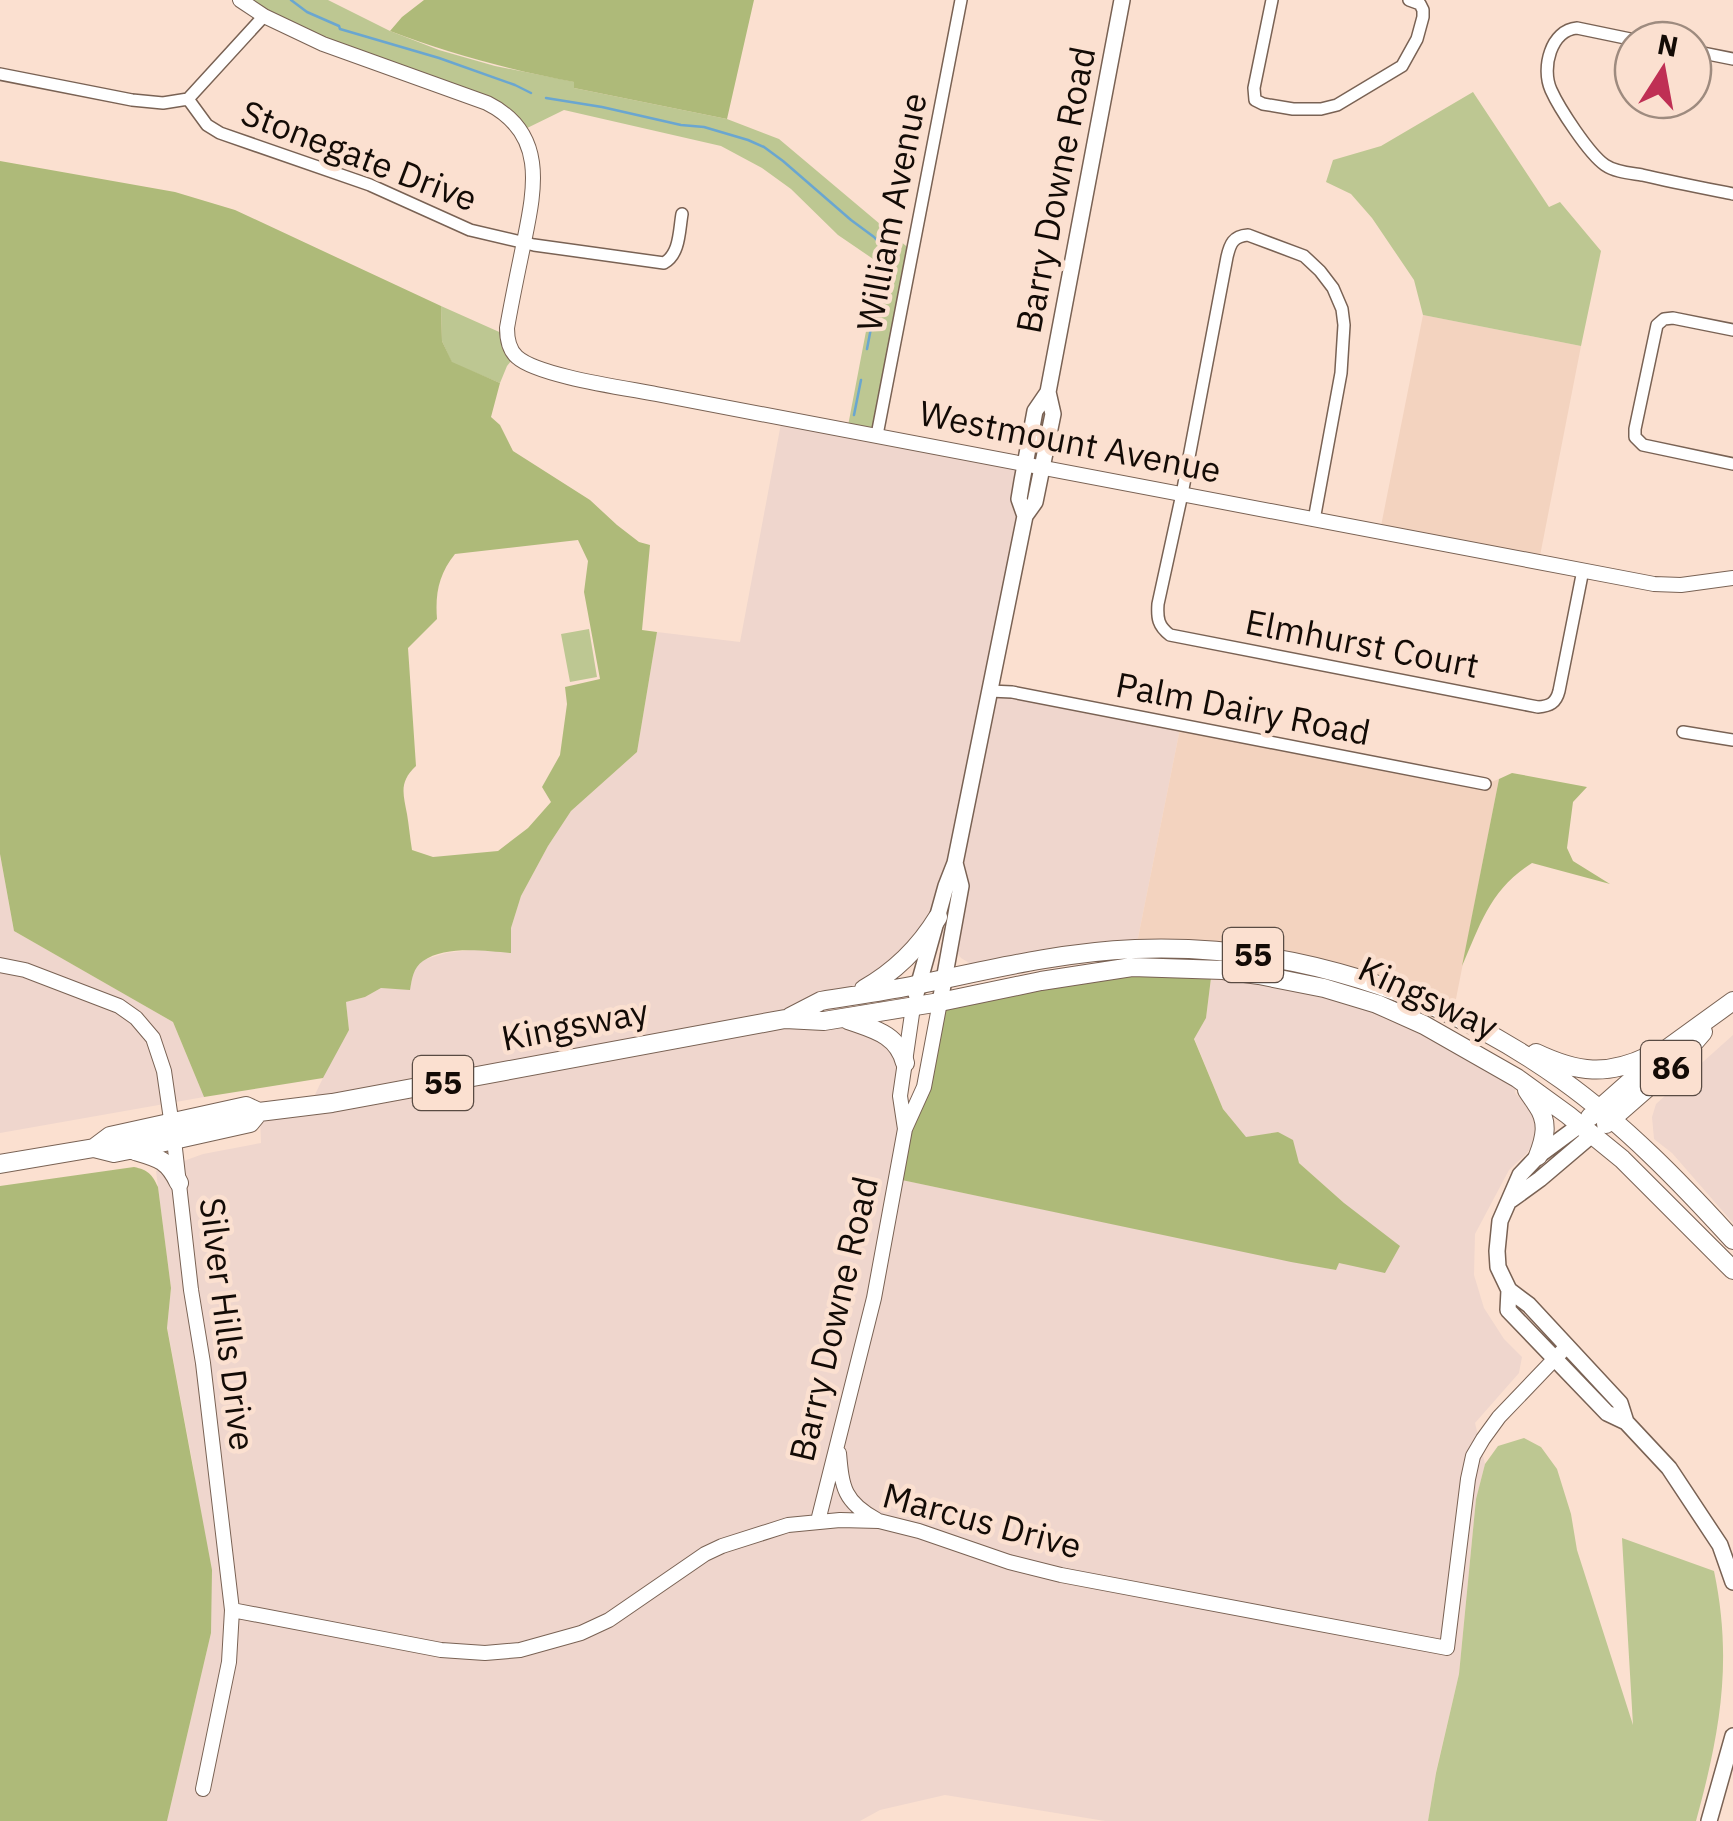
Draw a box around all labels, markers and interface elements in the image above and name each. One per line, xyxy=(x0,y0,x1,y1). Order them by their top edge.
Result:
north arrow xyxy=(1613,20,1713,120)
text: N xyxy=(1654,25,1681,65)
street label: Barry Downe Road xyxy=(1005,43,1105,337)
street label: Stonegate Drive xyxy=(235,89,484,221)
street label: William Avenue xyxy=(845,89,937,335)
street label: Westmount Avenue xyxy=(915,389,1225,493)
street label: Elmhurst Court xyxy=(1242,598,1483,688)
street label: Palm Dairy Road xyxy=(1112,661,1374,755)
road number: 55 xyxy=(1223,928,1283,982)
street label: Kingsway xyxy=(1351,945,1505,1049)
street label: Kingsway xyxy=(497,987,652,1061)
road number: 86 xyxy=(1641,1041,1701,1095)
road number: 55 xyxy=(413,1056,473,1110)
street label: Barry Downe Road xyxy=(778,1172,888,1466)
street label: Silver Hills Drive xyxy=(190,1195,266,1453)
street label: Marcus Drive xyxy=(878,1471,1087,1569)

